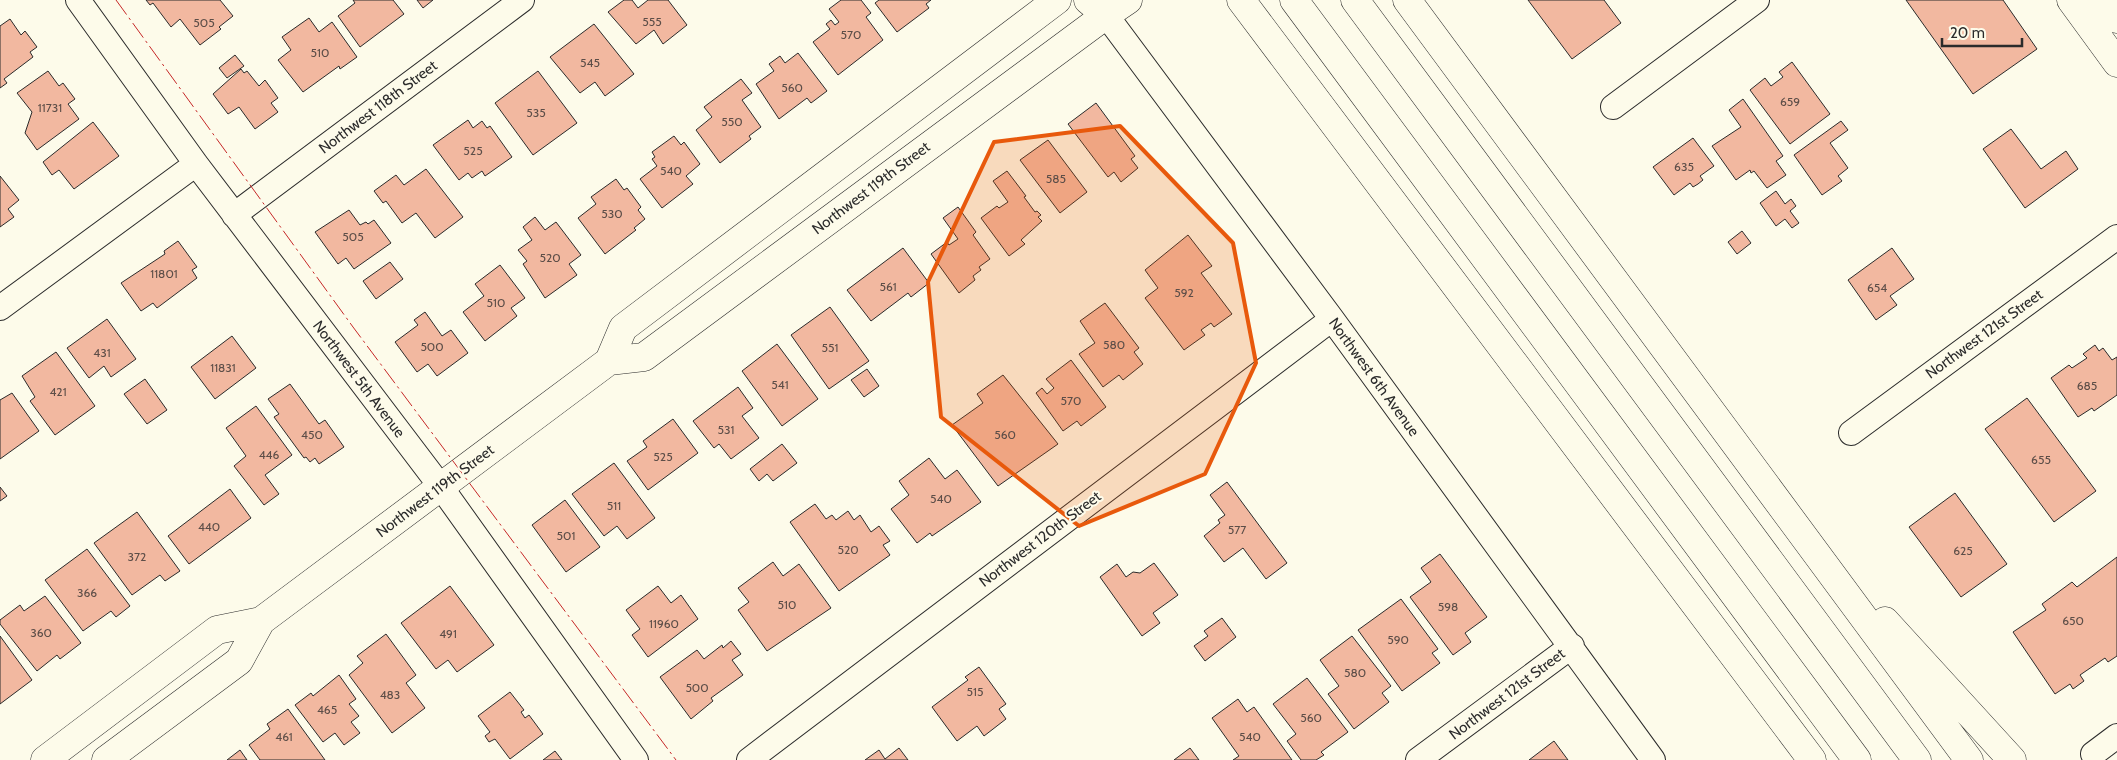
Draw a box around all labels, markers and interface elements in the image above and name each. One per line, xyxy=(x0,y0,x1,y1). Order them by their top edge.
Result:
house number: 555 xyxy=(642,14,662,29)
house number: 505 xyxy=(193,15,215,30)
scale bar xyxy=(1942,15,2022,47)
text: 20 m xyxy=(1950,24,1985,42)
house number: 570 xyxy=(841,27,861,42)
house number: 510 xyxy=(311,45,329,60)
house number: 545 xyxy=(580,55,600,70)
street label: Northwest 118th Street xyxy=(315,57,441,157)
house number: 560 xyxy=(781,80,803,95)
house number: 659 xyxy=(1780,94,1800,109)
house number: 11731 xyxy=(38,100,62,115)
house number: 535 xyxy=(526,105,546,120)
house number: 550 xyxy=(721,114,743,129)
street label: Northwest 119th Street xyxy=(809,138,933,238)
house number: 525 xyxy=(463,143,483,158)
house number: 635 xyxy=(1674,159,1694,174)
house number: 540 xyxy=(660,163,682,178)
house number: 585 xyxy=(1046,171,1066,186)
house number: 530 xyxy=(601,206,623,221)
house number: 505 xyxy=(342,229,364,244)
house number: 520 xyxy=(539,250,561,265)
house number: 11801 xyxy=(150,266,178,281)
house number: 561 xyxy=(879,279,897,294)
house number: 654 xyxy=(1867,280,1887,295)
house number: 592 xyxy=(1174,285,1194,300)
street label: Northwest 121st Street xyxy=(1922,285,2046,383)
house number: 510 xyxy=(487,295,505,310)
street label: Northwest 6th Avenue xyxy=(1325,314,1423,440)
street label: Northwest 5th Avenue xyxy=(309,317,409,441)
house number: 580 xyxy=(1103,337,1125,352)
house number: 500 xyxy=(420,339,444,354)
house number: 551 xyxy=(822,340,838,355)
house number: 431 xyxy=(93,345,111,360)
house number: 11831 xyxy=(210,360,236,375)
house number: 541 xyxy=(771,377,789,392)
house number: 685 xyxy=(2077,378,2097,393)
house number: 421 xyxy=(49,384,67,399)
house number: 570 xyxy=(1061,393,1081,408)
house number: 531 xyxy=(718,422,734,437)
house number: 450 xyxy=(301,427,323,442)
house number: 560 xyxy=(994,427,1016,442)
street label: Northwest 119th Street xyxy=(373,441,497,541)
house number: 446 xyxy=(259,447,280,462)
house number: 525 xyxy=(653,449,673,464)
house number: 655 xyxy=(2031,452,2051,467)
street label: Northwest 120th Street xyxy=(976,487,1104,591)
house number: 540 xyxy=(930,491,952,506)
house number: 511 xyxy=(607,498,621,513)
house number: 440 xyxy=(198,519,220,534)
house number: 577 xyxy=(1228,522,1246,537)
house number: 501 xyxy=(557,528,575,543)
house number: 520 xyxy=(837,542,859,557)
house number: 625 xyxy=(1953,543,1973,558)
house number: 372 xyxy=(128,549,146,564)
house number: 366 xyxy=(77,585,97,600)
house number: 510 xyxy=(778,597,796,612)
house number: 598 xyxy=(1438,599,1458,614)
house number: 650 xyxy=(2062,613,2084,628)
house number: 11960 xyxy=(649,616,679,631)
house number: 360 xyxy=(30,625,52,640)
house number: 491 xyxy=(439,626,457,641)
house number: 590 xyxy=(1387,632,1409,647)
street label: Northwest 121st Street xyxy=(1446,645,1568,743)
house number: 580 xyxy=(1344,665,1366,680)
house number: 500 xyxy=(685,680,709,695)
house number: 515 xyxy=(967,684,983,699)
house number: 483 xyxy=(380,687,400,702)
house number: 465 xyxy=(317,702,337,717)
house number: 560 xyxy=(1300,710,1322,725)
house number: 461 xyxy=(275,729,293,744)
house number: 540 xyxy=(1239,729,1261,744)

